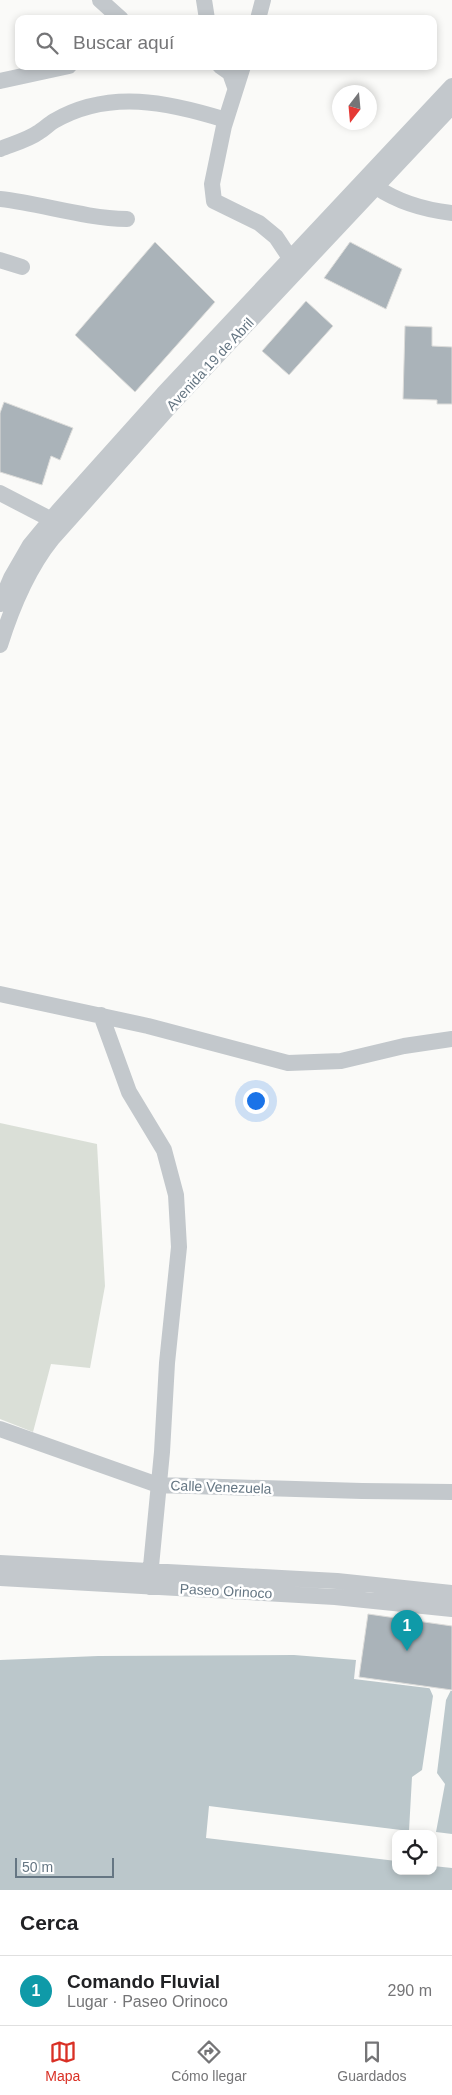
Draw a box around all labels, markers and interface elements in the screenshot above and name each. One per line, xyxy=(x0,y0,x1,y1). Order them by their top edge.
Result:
search box xyxy=(15,15,437,70)
icon: search xyxy=(33,29,61,57)
text: Buscar aquí xyxy=(73,32,174,53)
north arrow xyxy=(332,85,377,130)
street label: Avenida 19 de Abril xyxy=(163,315,257,413)
your location xyxy=(243,1088,269,1114)
street label: Calle Venezuela xyxy=(170,1477,272,1497)
street label: Paseo Orinoco xyxy=(179,1581,273,1601)
pin: 1 xyxy=(391,1610,423,1651)
map controls xyxy=(392,1830,437,1875)
button: locate xyxy=(392,1830,437,1875)
scale bar xyxy=(15,1855,114,1878)
text: 50 m xyxy=(22,1859,53,1875)
text: Cerca xyxy=(20,1911,78,1934)
text: Comando Fluvial xyxy=(67,1971,220,1992)
text: 1 xyxy=(32,1982,40,1999)
text: 290 m xyxy=(388,1982,432,1999)
text: Lugar · Paseo Orinoco xyxy=(67,1993,228,2010)
tab: Mapa xyxy=(45,2038,80,2084)
tab: Cómo llegar xyxy=(171,2038,247,2084)
tab: Guardados xyxy=(337,2038,407,2084)

